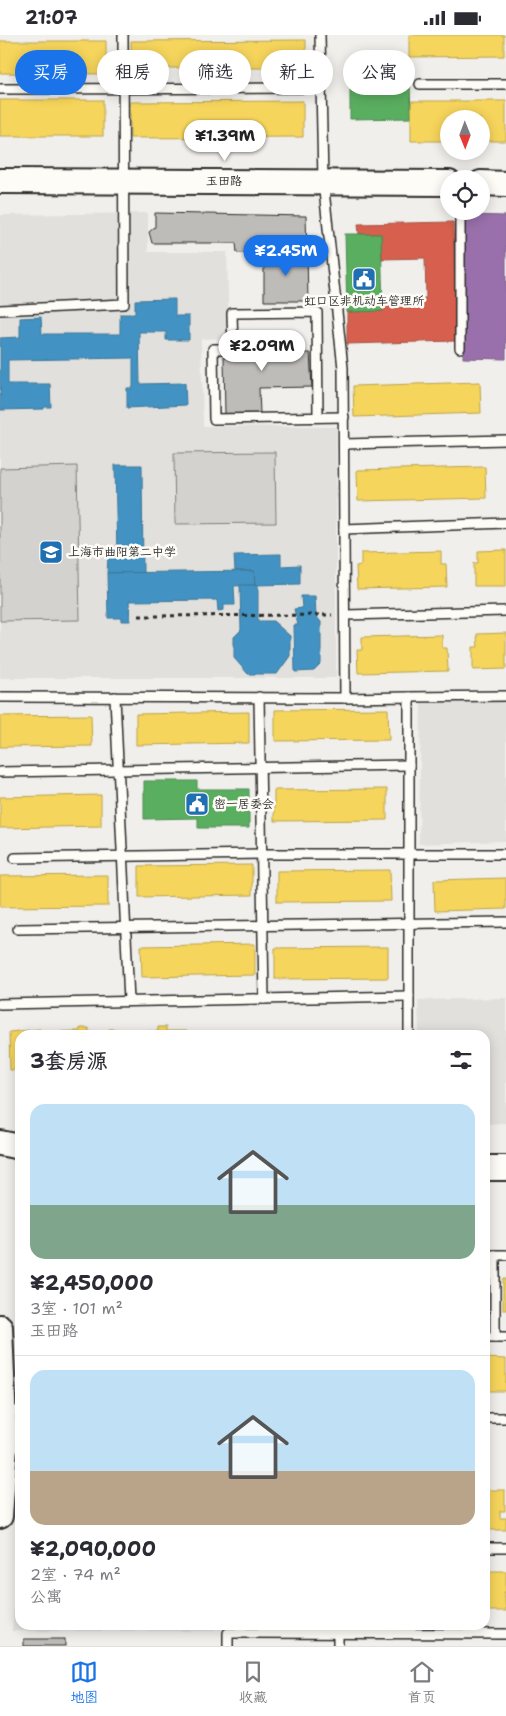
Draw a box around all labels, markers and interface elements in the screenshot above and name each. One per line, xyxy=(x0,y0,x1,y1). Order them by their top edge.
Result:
text: 21:07 xyxy=(25,5,77,30)
chip: 买房 xyxy=(15,50,87,95)
chip: 租房 xyxy=(97,50,169,95)
chip: 筛选 xyxy=(179,50,251,95)
chip: 新上 xyxy=(261,50,333,95)
chip: 公寓 xyxy=(343,50,415,95)
north arrow xyxy=(440,110,490,160)
map controls xyxy=(440,110,490,220)
pin: ¥1.39M xyxy=(184,119,266,162)
text: ¥1.39M xyxy=(195,125,255,146)
button: locate xyxy=(440,170,490,220)
street label: 玉田路 xyxy=(206,173,242,189)
pin: ¥2.45M xyxy=(245,235,327,277)
text: ¥2.45M xyxy=(255,240,318,261)
public building icon: 虹口区非机动车管理所 xyxy=(351,266,377,292)
place label: 虹口区非机动车管理所 xyxy=(304,293,425,309)
pin: ¥2.09M xyxy=(221,329,303,372)
text: ¥2.09M xyxy=(229,335,295,356)
school or university icon: 上海市曲阳第二中学 xyxy=(38,539,64,565)
place label: 上海市曲阳第二中学 xyxy=(68,544,176,560)
public building icon: 密一居委会 xyxy=(184,791,210,817)
place label: 密一居委会 xyxy=(214,796,274,812)
icon: filters xyxy=(447,1046,475,1074)
text: 3套房源 xyxy=(30,1047,108,1075)
icon: home xyxy=(208,1137,298,1227)
text: ¥2,450,000 xyxy=(30,1269,154,1297)
text: 3室 · 101 m² xyxy=(30,1298,123,1319)
text: 玉田路 xyxy=(30,1320,78,1341)
icon: home xyxy=(208,1402,298,1492)
text: ¥2,090,000 xyxy=(30,1535,156,1563)
text: 2室 · 74 m² xyxy=(30,1564,121,1585)
text: 公寓 xyxy=(30,1586,62,1607)
tab: 地图 xyxy=(70,1658,98,1706)
tab: 收藏 xyxy=(239,1658,267,1706)
tab: 首页 xyxy=(408,1658,436,1706)

